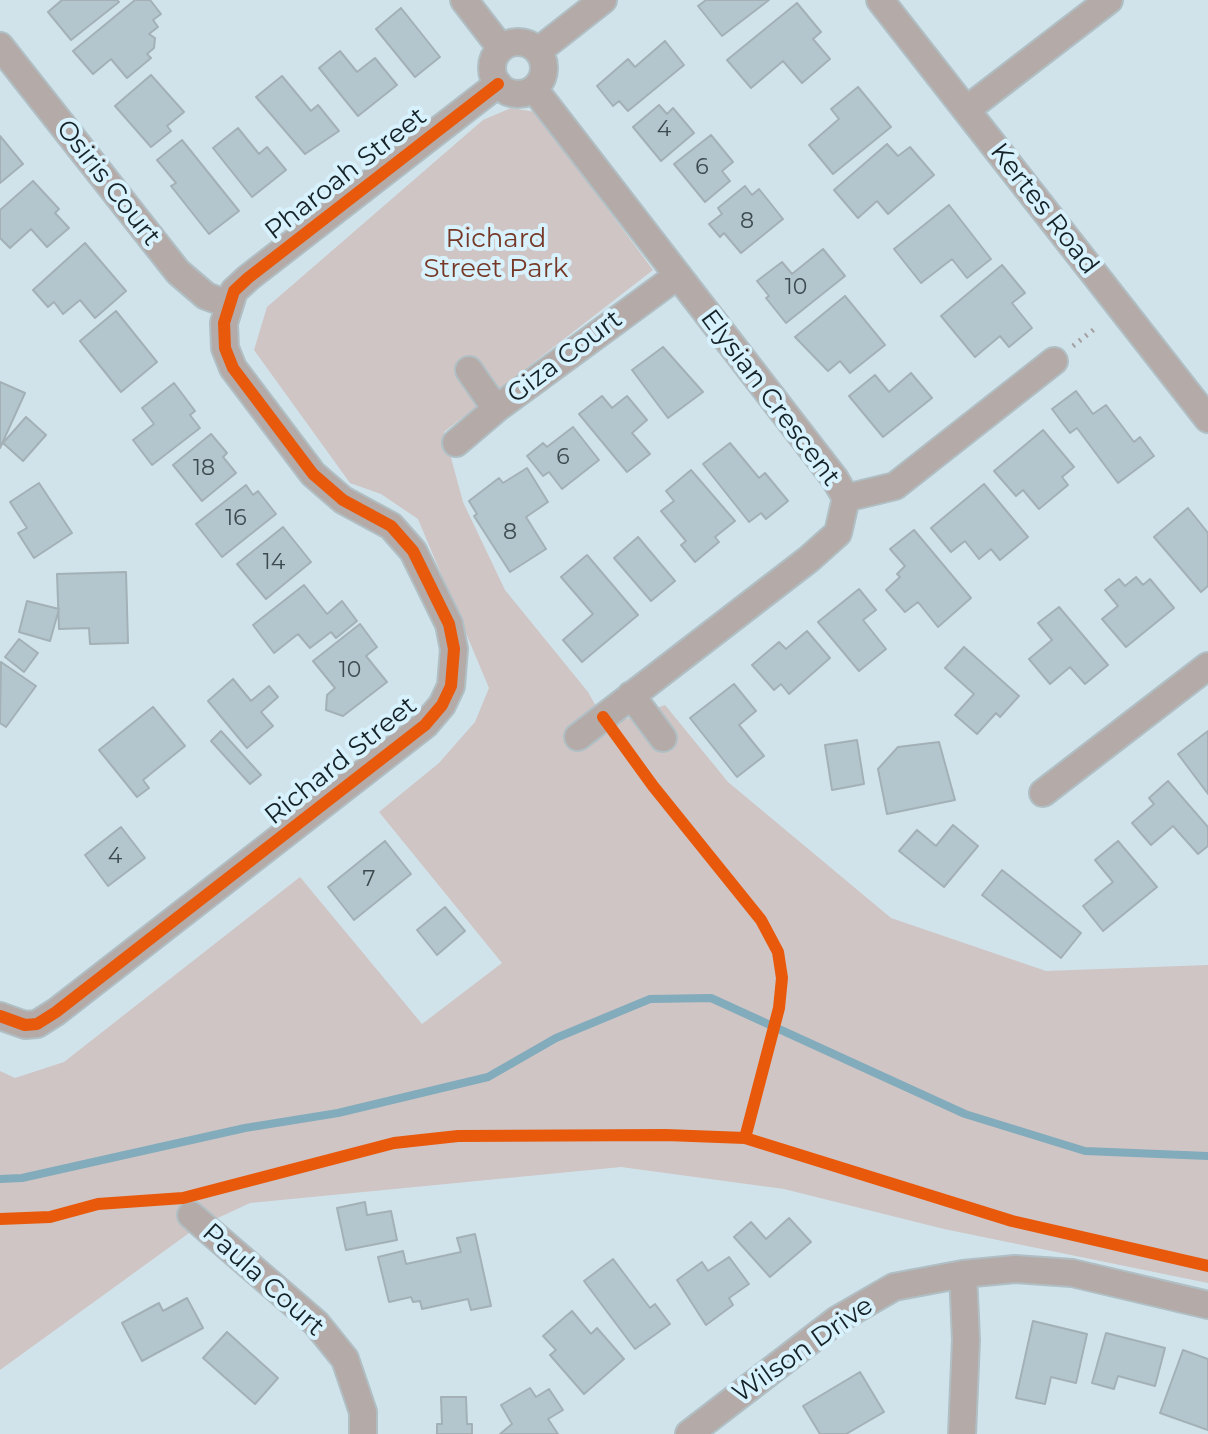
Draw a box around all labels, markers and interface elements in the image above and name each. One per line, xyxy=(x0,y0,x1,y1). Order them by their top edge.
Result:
street label: Pharoah Street xyxy=(259,101,433,247)
street label: Osiris Court xyxy=(49,114,167,252)
house number: 4 xyxy=(657,117,671,143)
street label: Kertes Road xyxy=(983,137,1105,281)
house number: 6 xyxy=(695,155,709,181)
house number: 8 xyxy=(740,209,754,235)
park label: Richard Street Park xyxy=(424,223,568,284)
house number: 10 xyxy=(785,275,807,301)
street label: Giza Court xyxy=(501,304,629,410)
street label: Elysian Crescent xyxy=(694,304,846,492)
house number: 6 xyxy=(556,445,570,471)
house number: 18 xyxy=(193,456,215,482)
house number: 16 xyxy=(225,506,247,532)
house number: 8 xyxy=(503,520,517,546)
house number: 14 xyxy=(263,550,285,576)
house number: 10 xyxy=(339,658,361,684)
street label: Richard Street xyxy=(259,690,423,832)
house number: 4 xyxy=(108,844,122,870)
house number: 7 xyxy=(363,867,375,893)
street label: Paula Court xyxy=(196,1217,330,1343)
street label: Wilson Drive xyxy=(727,1290,879,1410)

